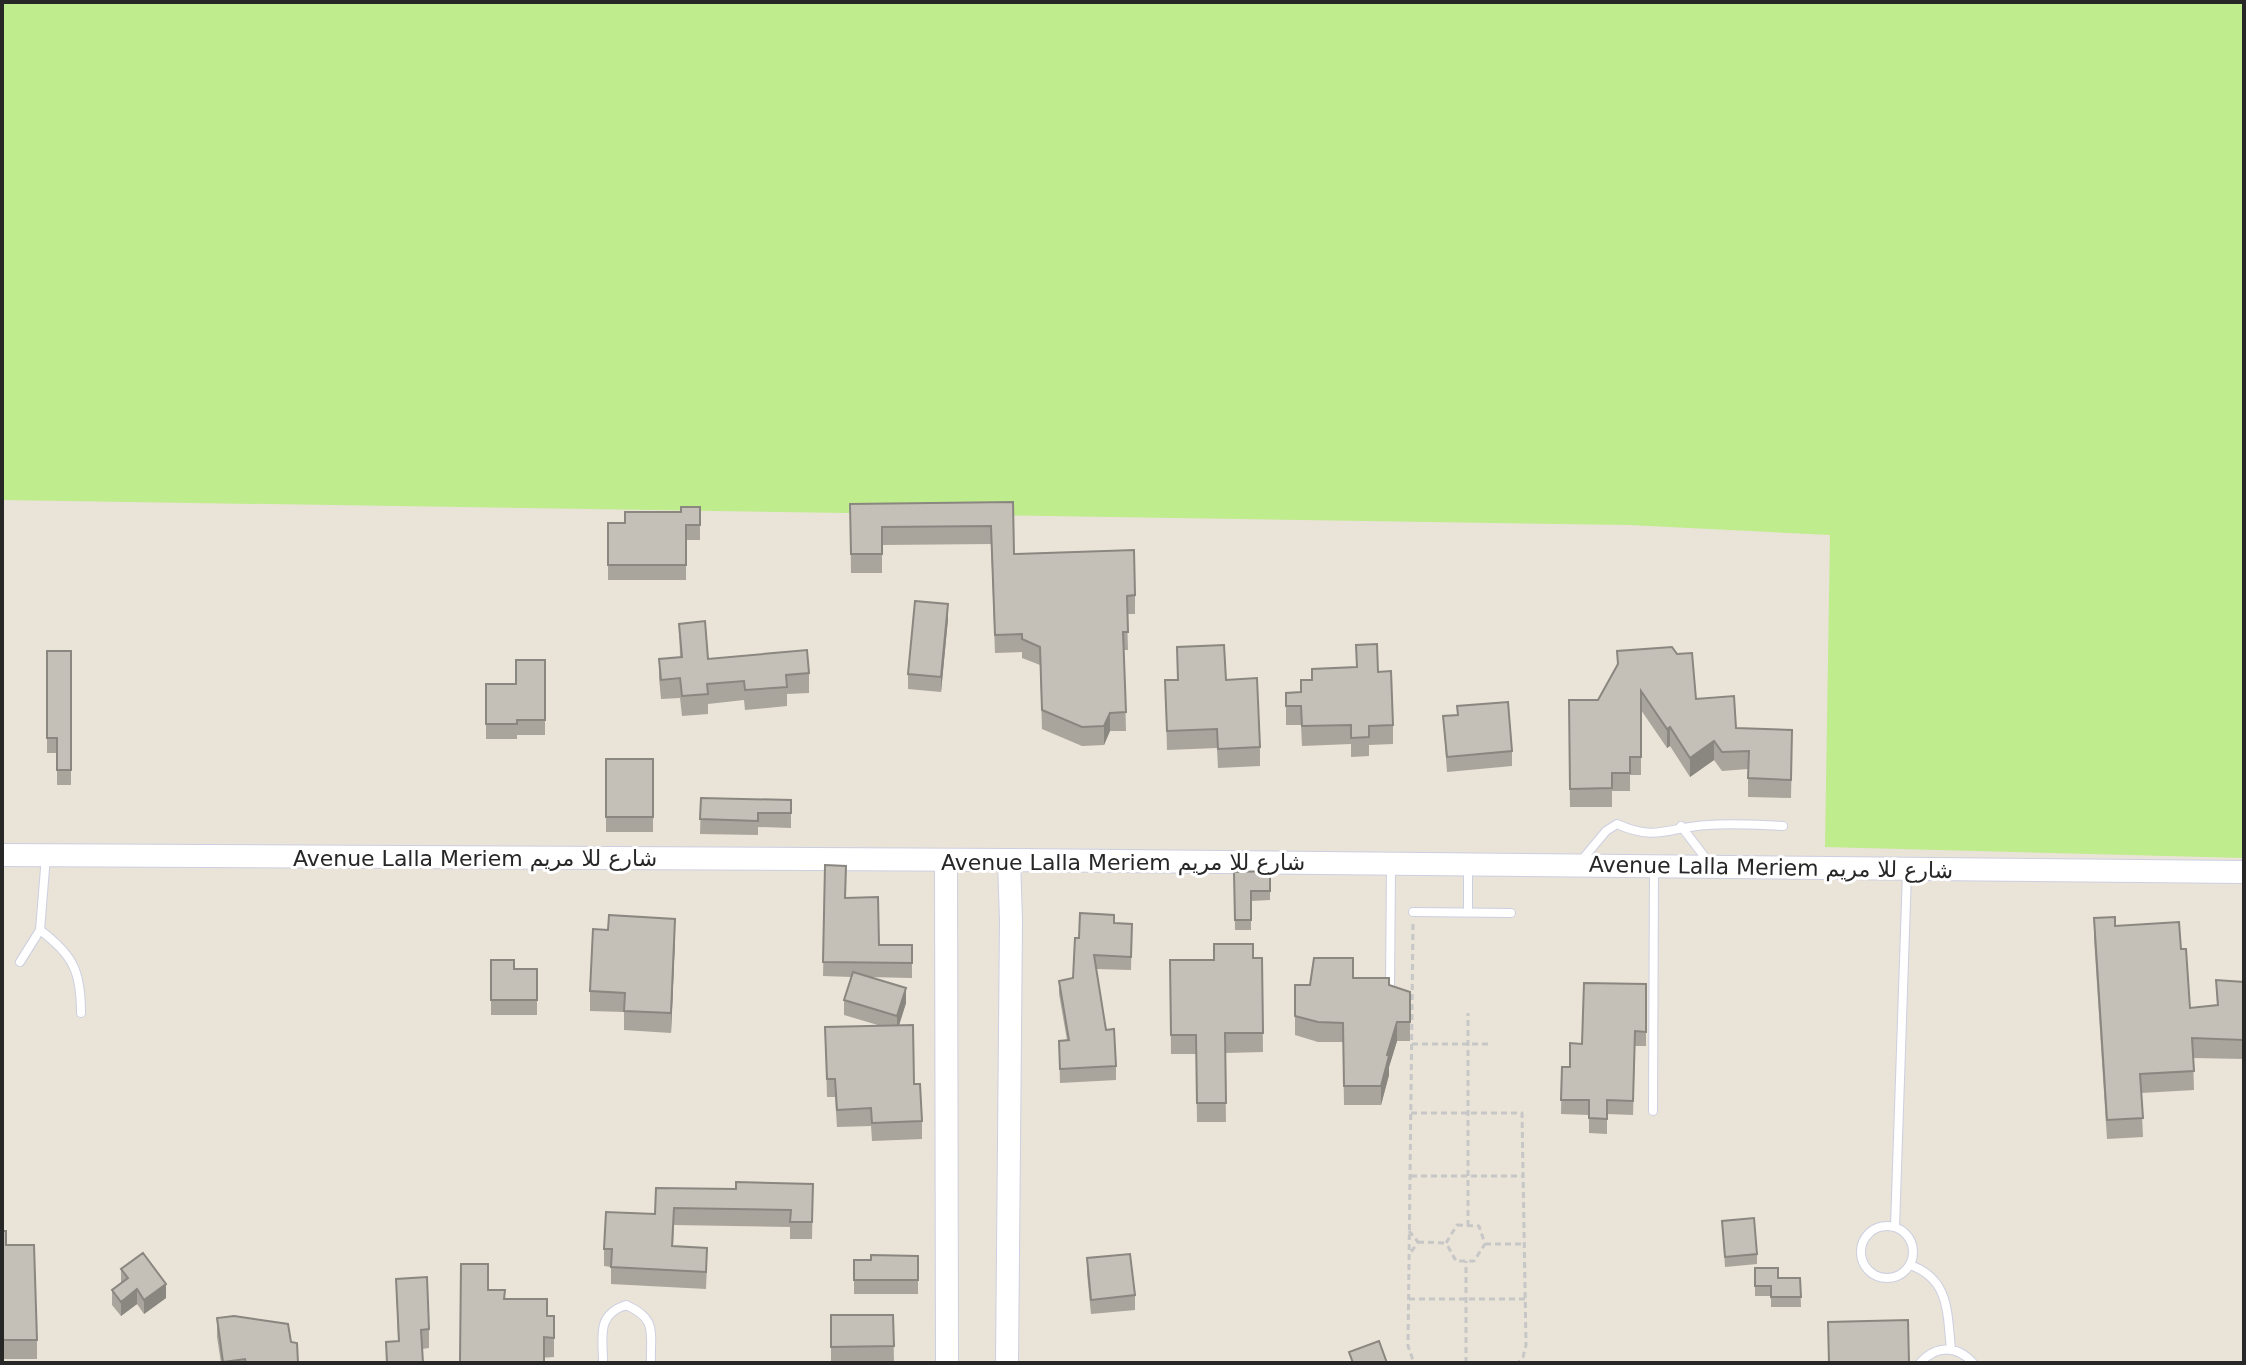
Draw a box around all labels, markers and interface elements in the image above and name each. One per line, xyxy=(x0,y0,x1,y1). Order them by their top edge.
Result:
street label: Avenue Lalla Meriem شارع للا مريم xyxy=(293,846,657,872)
street label: Avenue Lalla Meriem شارع للا مريم xyxy=(941,850,1305,876)
street label: Avenue Lalla Meriem شارع للا مريم xyxy=(1589,852,1953,884)

